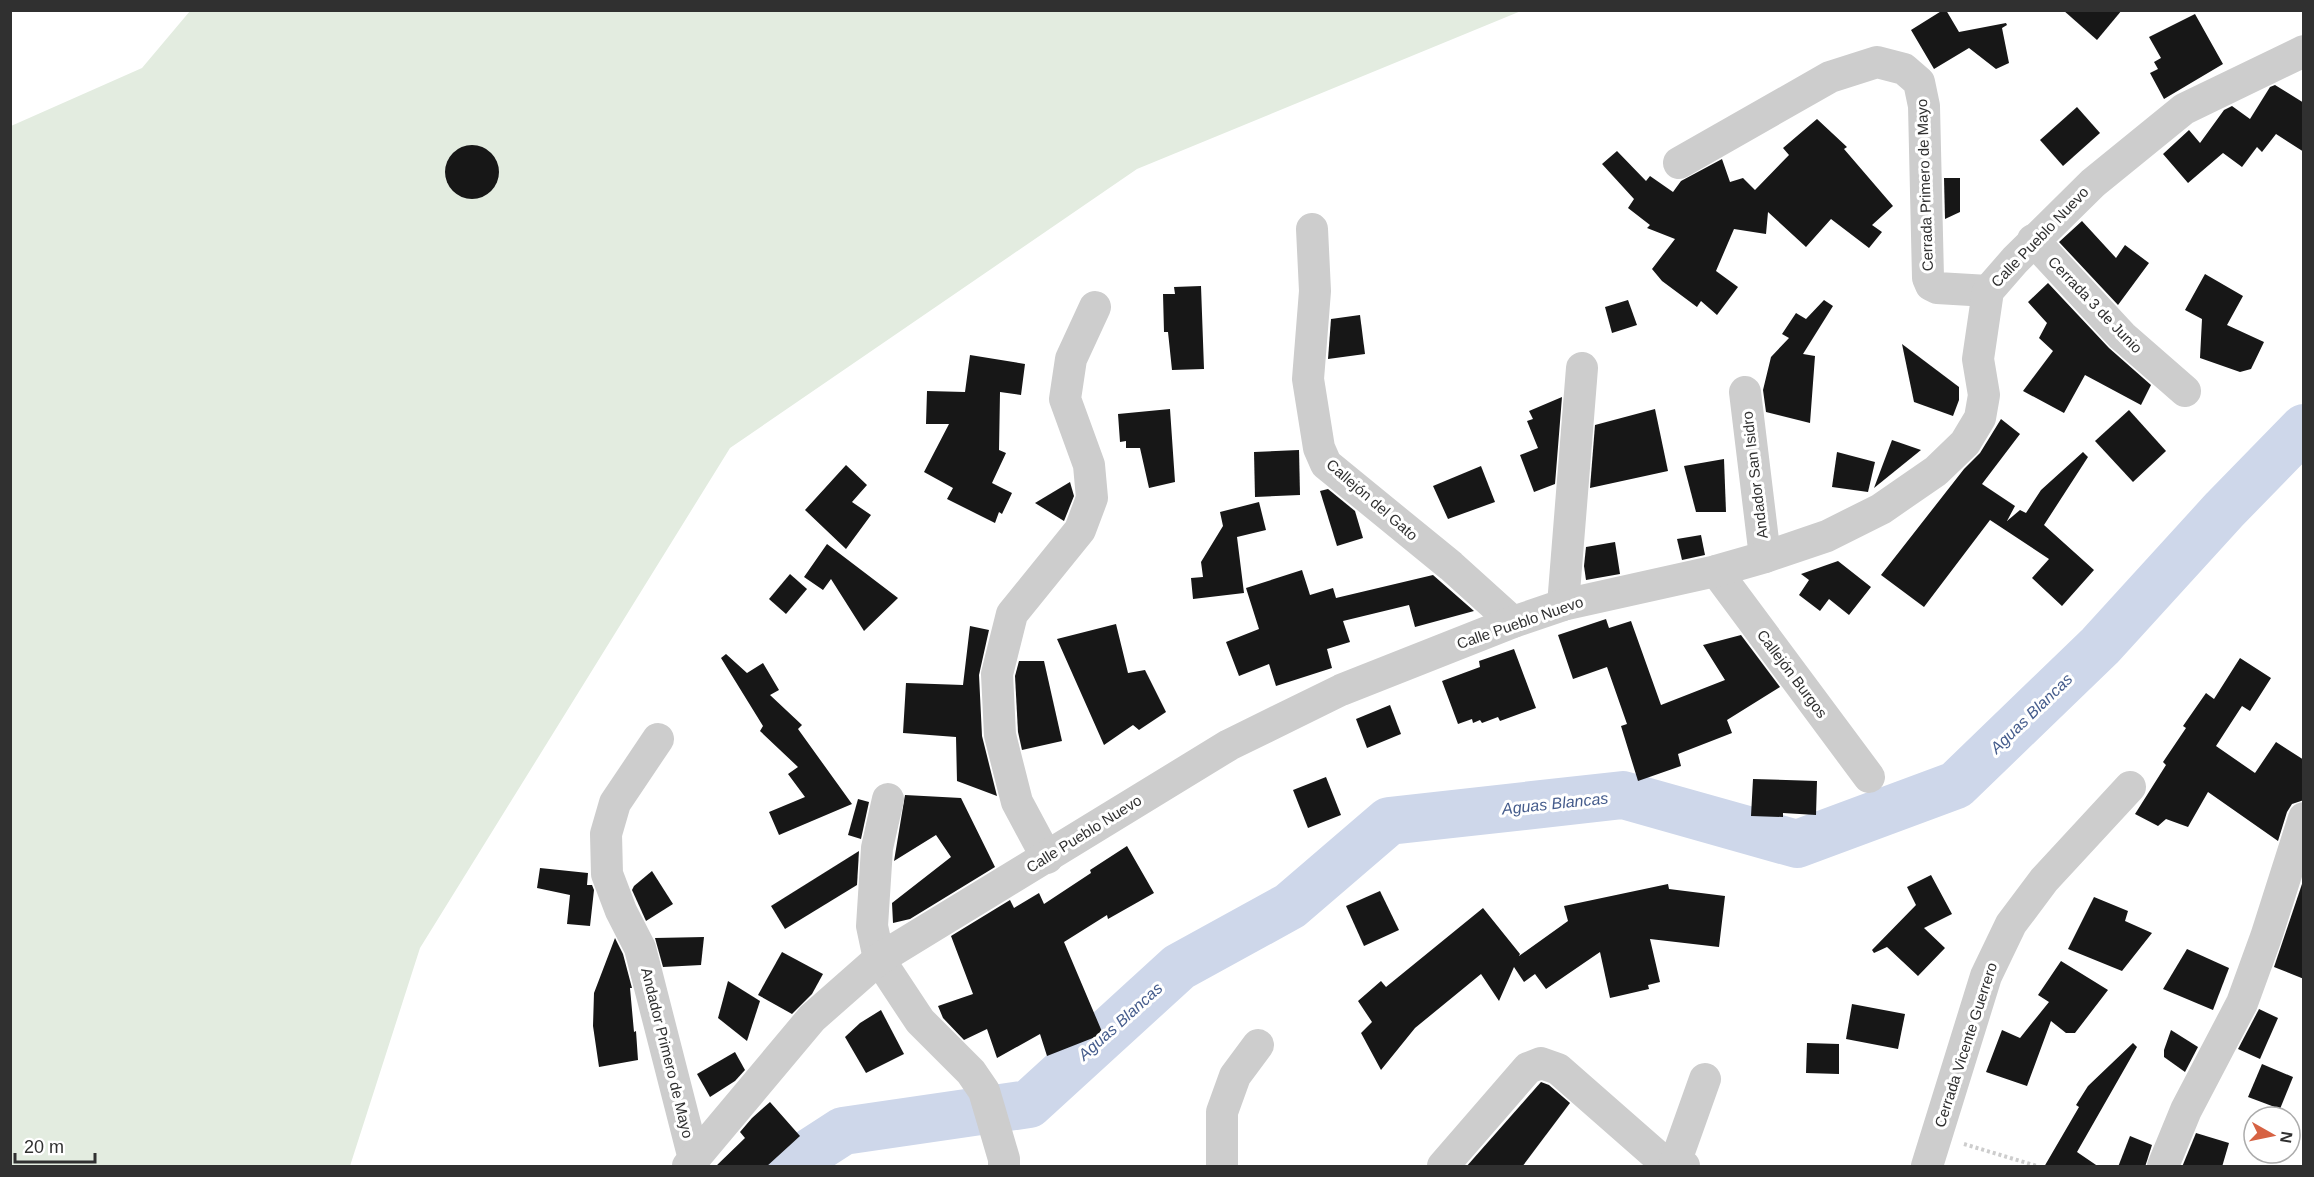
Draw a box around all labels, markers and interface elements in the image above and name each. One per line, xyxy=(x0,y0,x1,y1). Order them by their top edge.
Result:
street label: Cerrada Primero de Mayo xyxy=(1913,98,1936,272)
street label: Calle Pueblo Nuevo xyxy=(1987,183,2092,290)
street label: Cerrada 3 de Junio xyxy=(2045,253,2146,356)
street label: Andador San Isidro xyxy=(1738,410,1771,540)
street label: Callejón del Gato xyxy=(1323,455,1421,544)
street label: Calle Pueblo Nuevo xyxy=(1454,593,1585,652)
street label: Callejón Burgos xyxy=(1754,626,1831,721)
water label: Aguas Blancas xyxy=(1986,670,2076,757)
water label: Aguas Blancas xyxy=(1500,789,1609,818)
street label: Calle Pueblo Nuevo xyxy=(1023,791,1144,876)
street label: Cerrada Vicente Guerrero xyxy=(1931,960,2000,1129)
street label: Andador Primero de Mayo xyxy=(638,966,697,1140)
water label: Aguas Blancas xyxy=(1074,979,1166,1064)
north arrow xyxy=(2242,1105,2302,1165)
scale bar xyxy=(15,1126,94,1164)
text: N xyxy=(2277,1130,2296,1144)
text: 20 m xyxy=(24,1137,64,1157)

